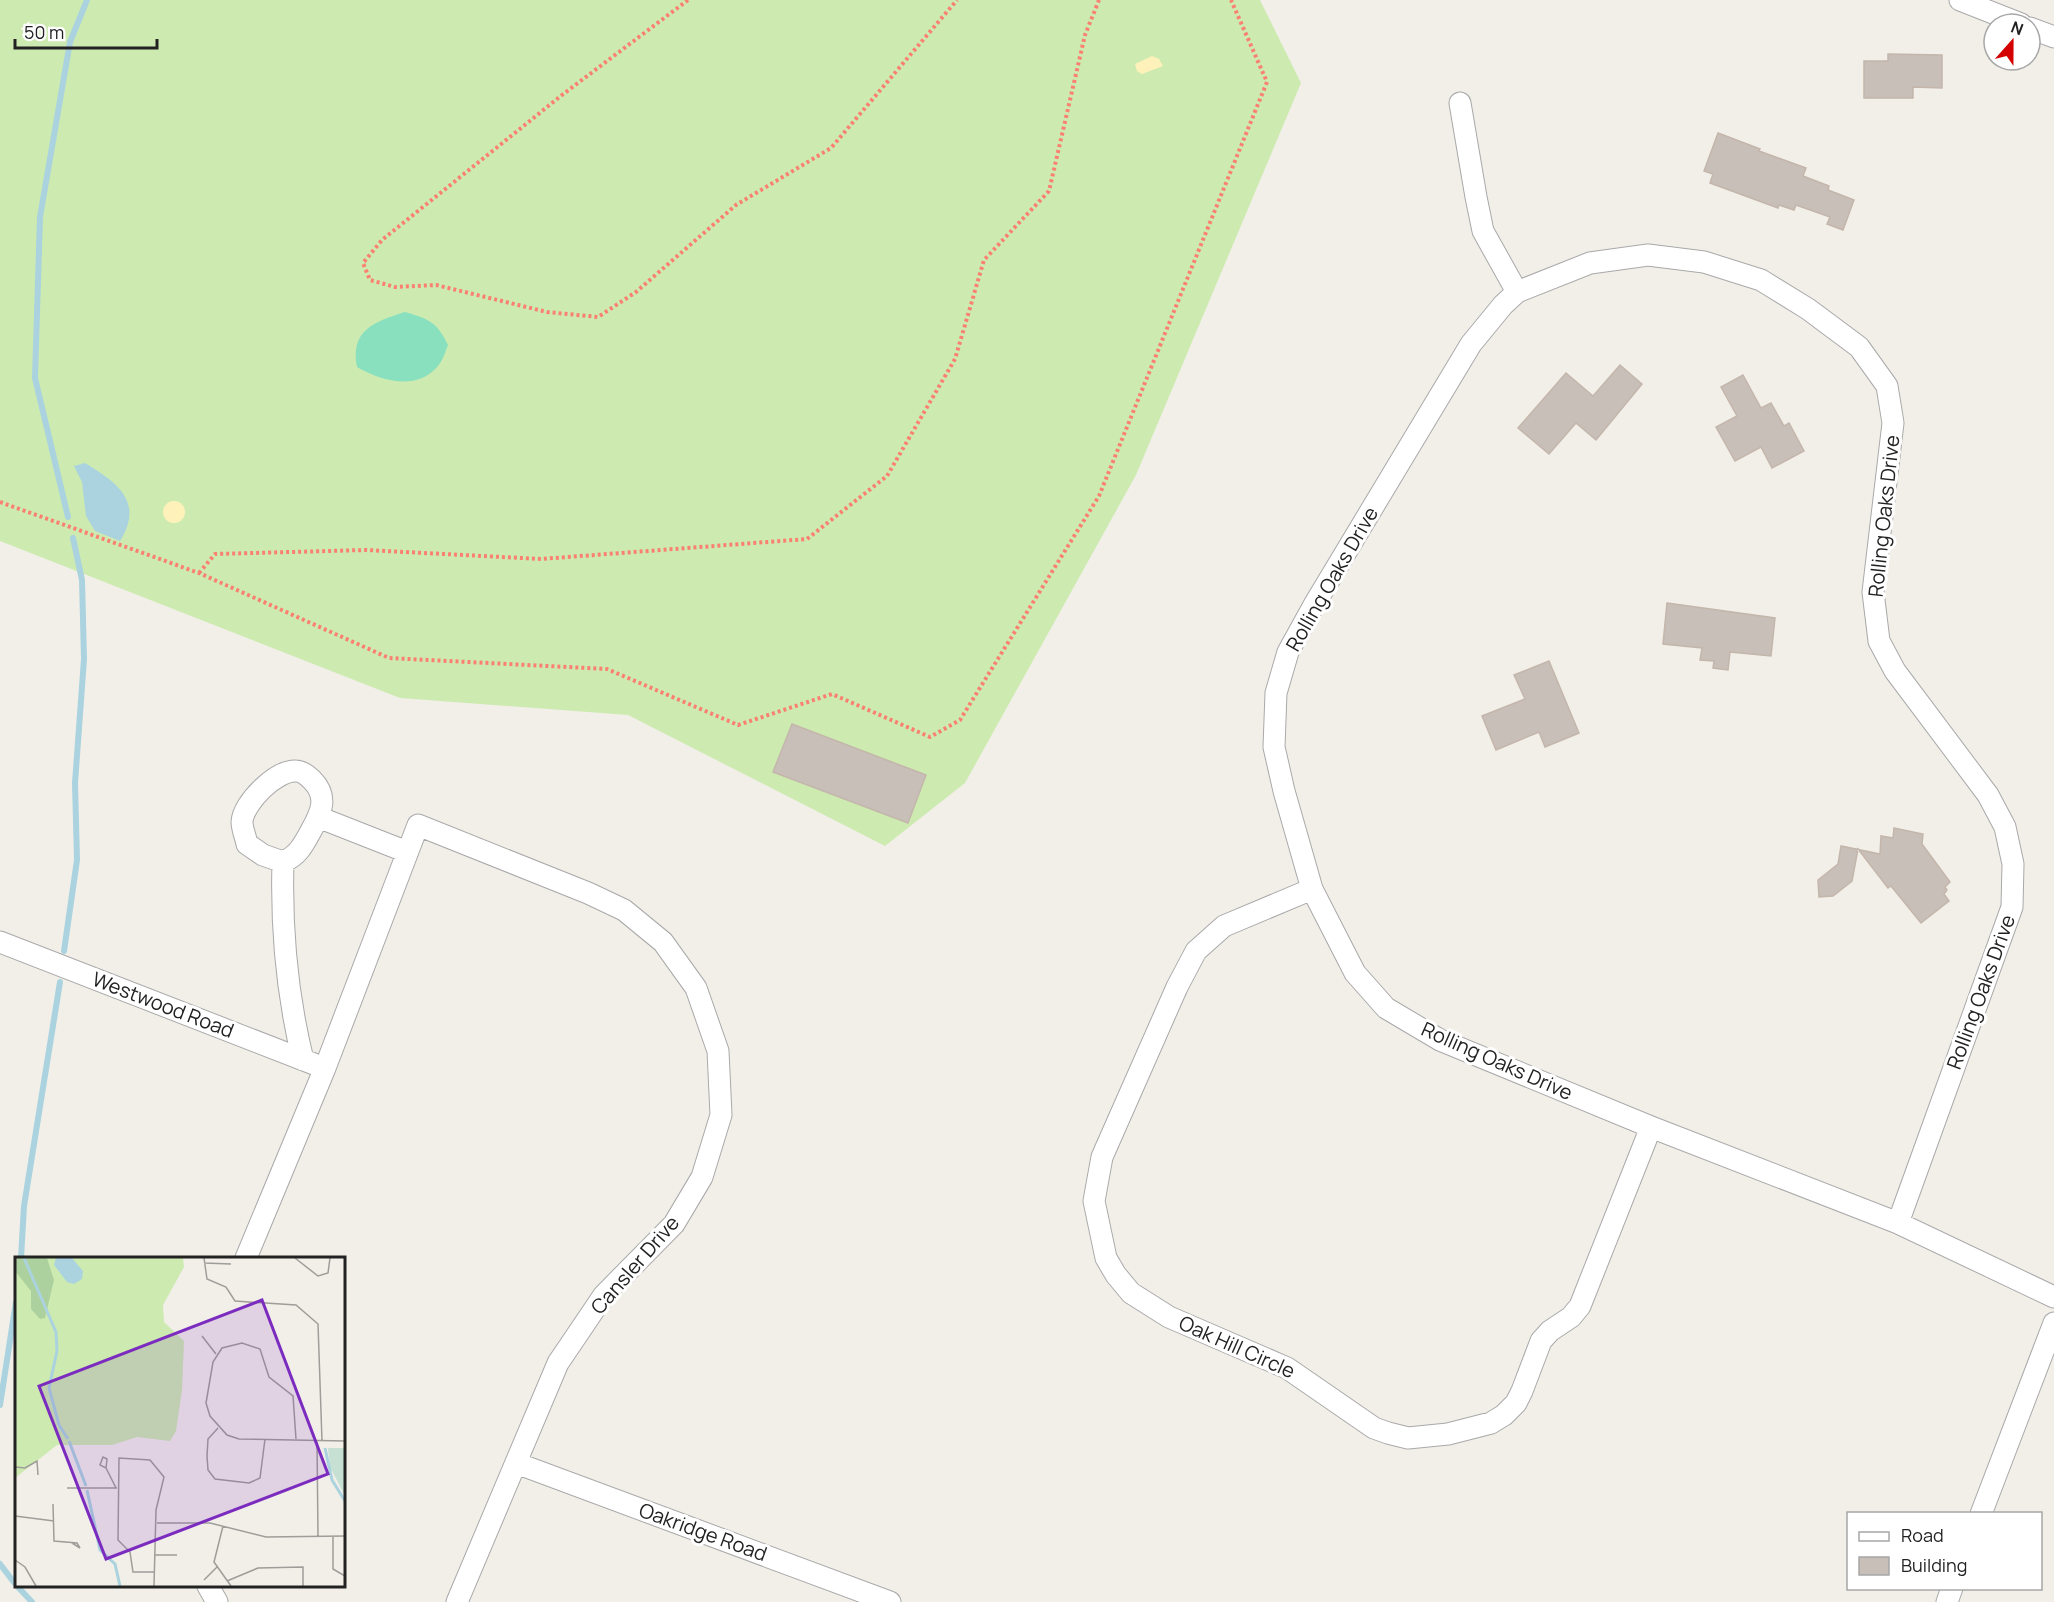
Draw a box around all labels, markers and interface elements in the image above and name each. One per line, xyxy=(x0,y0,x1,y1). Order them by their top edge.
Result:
scale bar xyxy=(15,12,158,50)
north arrow xyxy=(1982,12,2042,72)
text: N xyxy=(2008,16,2027,40)
text: 50 m xyxy=(24,20,64,44)
street label: Rolling Oaks Drive xyxy=(1862,434,1905,598)
street label: Rolling Oaks Drive xyxy=(1279,502,1384,656)
street label: Rolling Oaks Drive xyxy=(1940,911,2021,1073)
street label: Westwood Road xyxy=(89,965,238,1044)
street label: Rolling Oaks Drive xyxy=(1417,1015,1577,1106)
street label: Cansler Drive xyxy=(584,1210,685,1320)
inset map xyxy=(15,1257,345,1587)
street label: Oak Hill Circle xyxy=(1175,1309,1299,1384)
street label: Oakridge Road xyxy=(636,1496,771,1567)
legend xyxy=(1847,1512,2042,1590)
text: Road xyxy=(1901,1523,1944,1547)
text: Building xyxy=(1901,1553,1967,1577)

